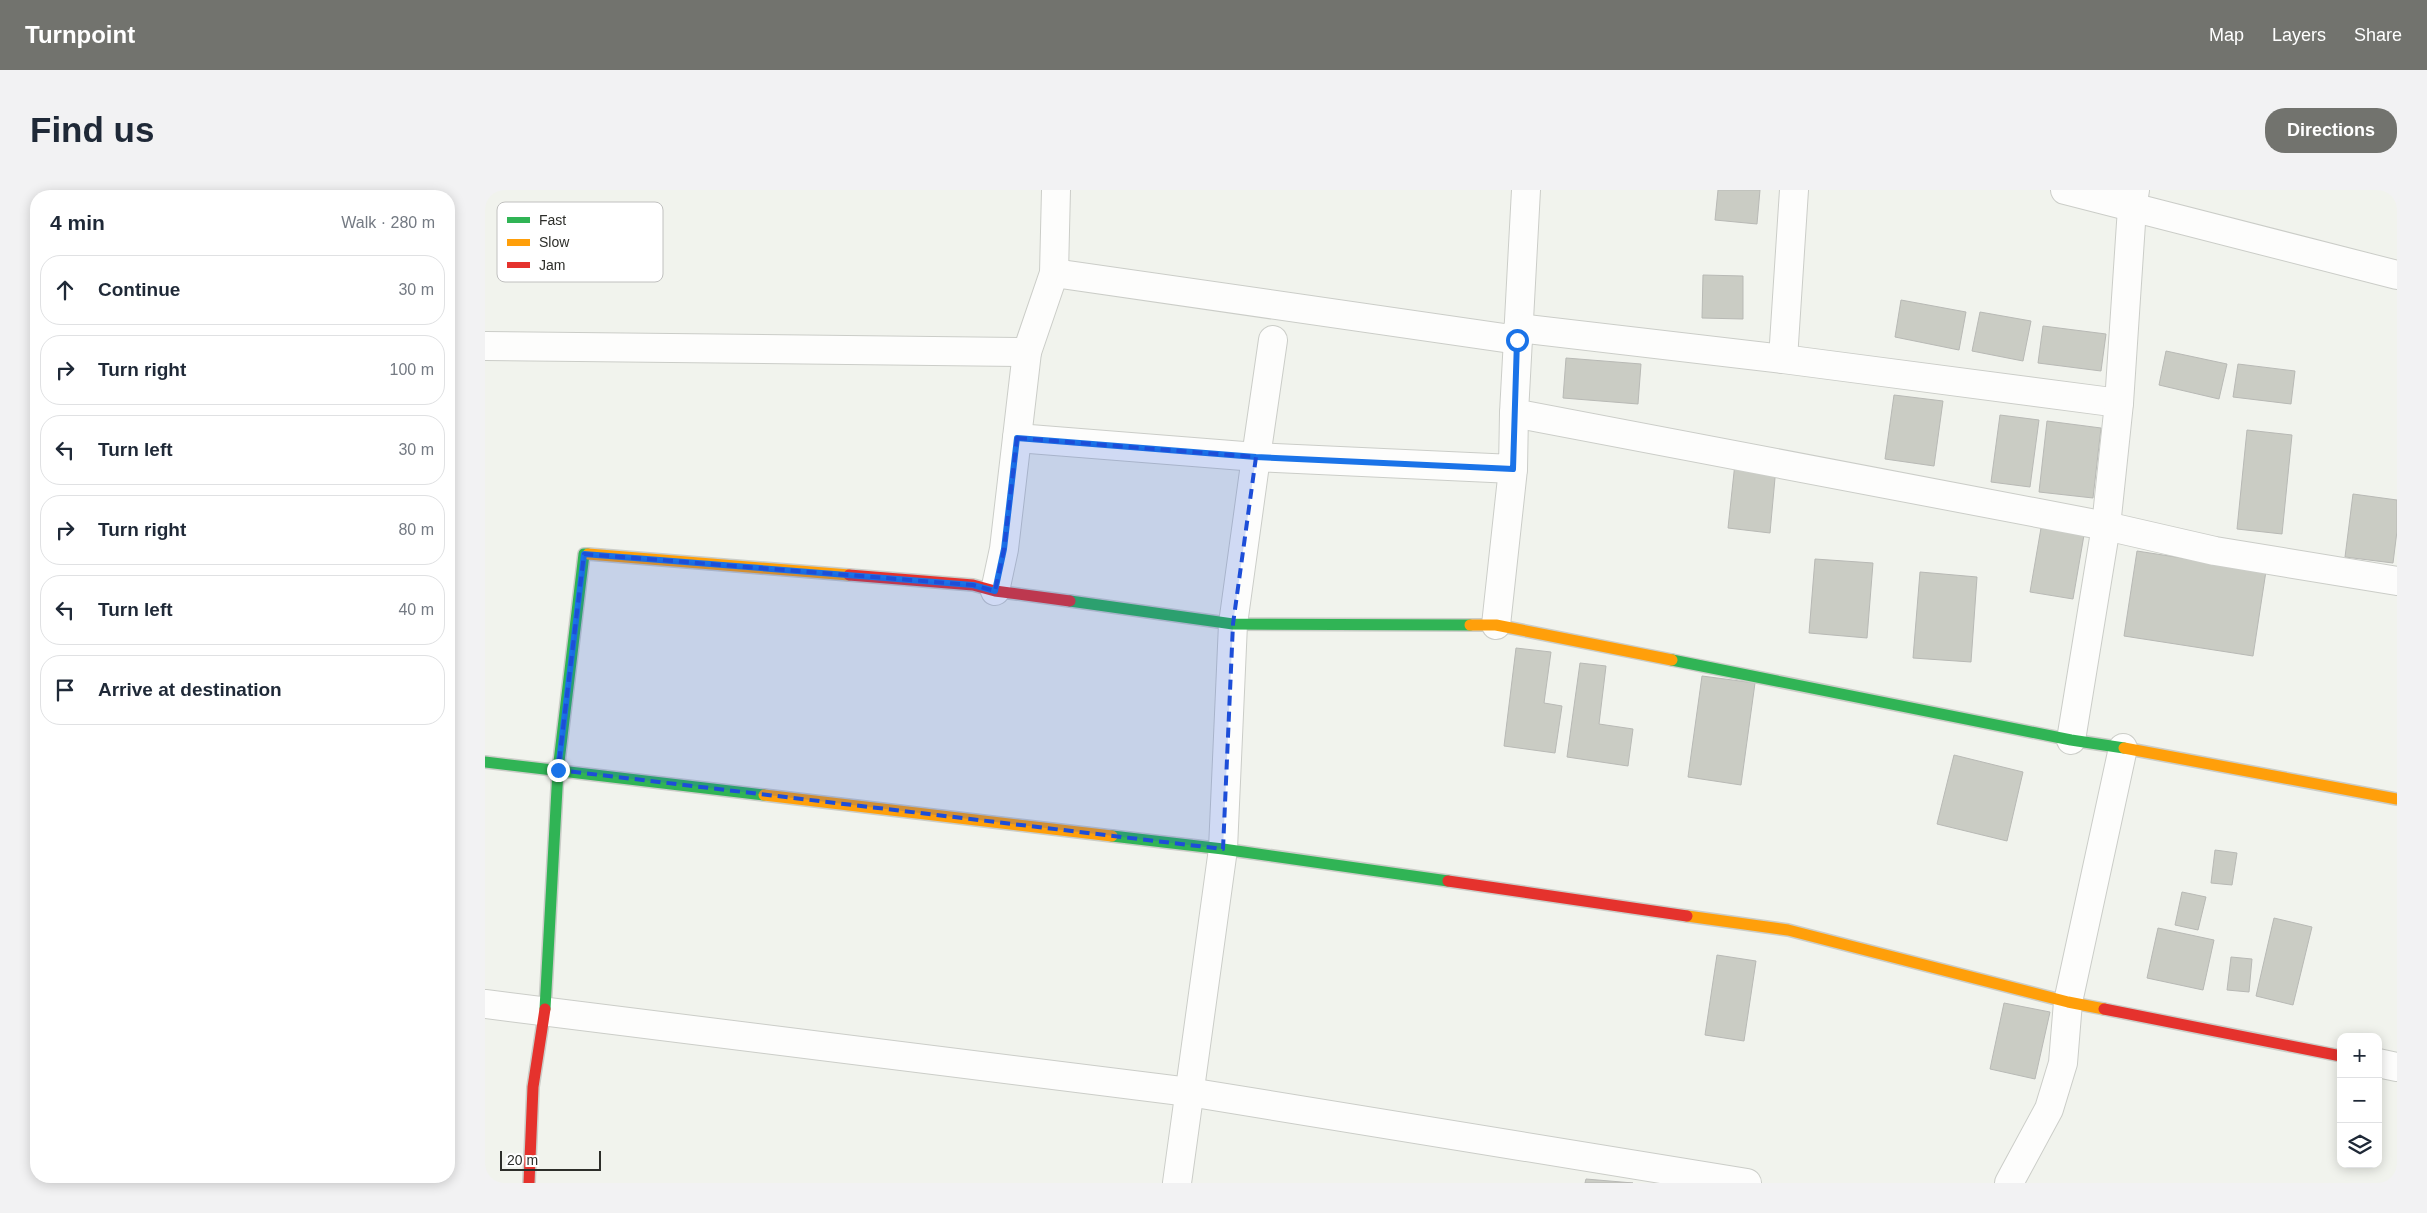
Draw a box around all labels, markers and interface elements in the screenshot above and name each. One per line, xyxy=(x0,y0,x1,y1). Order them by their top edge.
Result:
text: Turnpoint xyxy=(25,21,135,48)
text: Map xyxy=(2209,25,2244,45)
text: Layers xyxy=(2272,25,2326,45)
text: Share xyxy=(2354,25,2402,45)
button: Directions xyxy=(2265,108,2397,153)
text: Find us xyxy=(30,110,154,149)
legend xyxy=(497,202,663,282)
text: 4 min xyxy=(50,211,105,234)
text: Fast xyxy=(539,212,566,228)
text: Walk · 280 m xyxy=(341,214,435,231)
text: Slow xyxy=(539,234,570,250)
text: Jam xyxy=(539,257,565,273)
icon: ahead xyxy=(51,276,79,304)
text: Continue xyxy=(98,279,180,300)
text: 30 m xyxy=(398,281,434,298)
route start xyxy=(1506,329,1529,352)
icon: right xyxy=(51,356,79,384)
text: Turn right xyxy=(98,359,186,380)
text: 100 m xyxy=(390,361,434,378)
icon: left xyxy=(51,436,79,464)
text: Turn left xyxy=(98,439,173,460)
text: 30 m xyxy=(398,441,434,458)
icon: right xyxy=(51,516,79,544)
text: Turn right xyxy=(98,519,186,540)
text: 80 m xyxy=(398,521,434,538)
icon: left xyxy=(51,596,79,624)
text: Turn left xyxy=(98,599,173,620)
text: 40 m xyxy=(398,601,434,618)
icon: arrive xyxy=(51,676,79,704)
text: Arrive at destination xyxy=(98,679,282,700)
route end xyxy=(547,759,570,782)
map controls xyxy=(2337,1033,2382,1168)
button: + xyxy=(2337,1033,2382,1078)
button: − xyxy=(2337,1078,2382,1123)
button: layers xyxy=(2337,1123,2382,1168)
scale bar xyxy=(500,1148,601,1171)
text: 20 m xyxy=(507,1152,538,1168)

